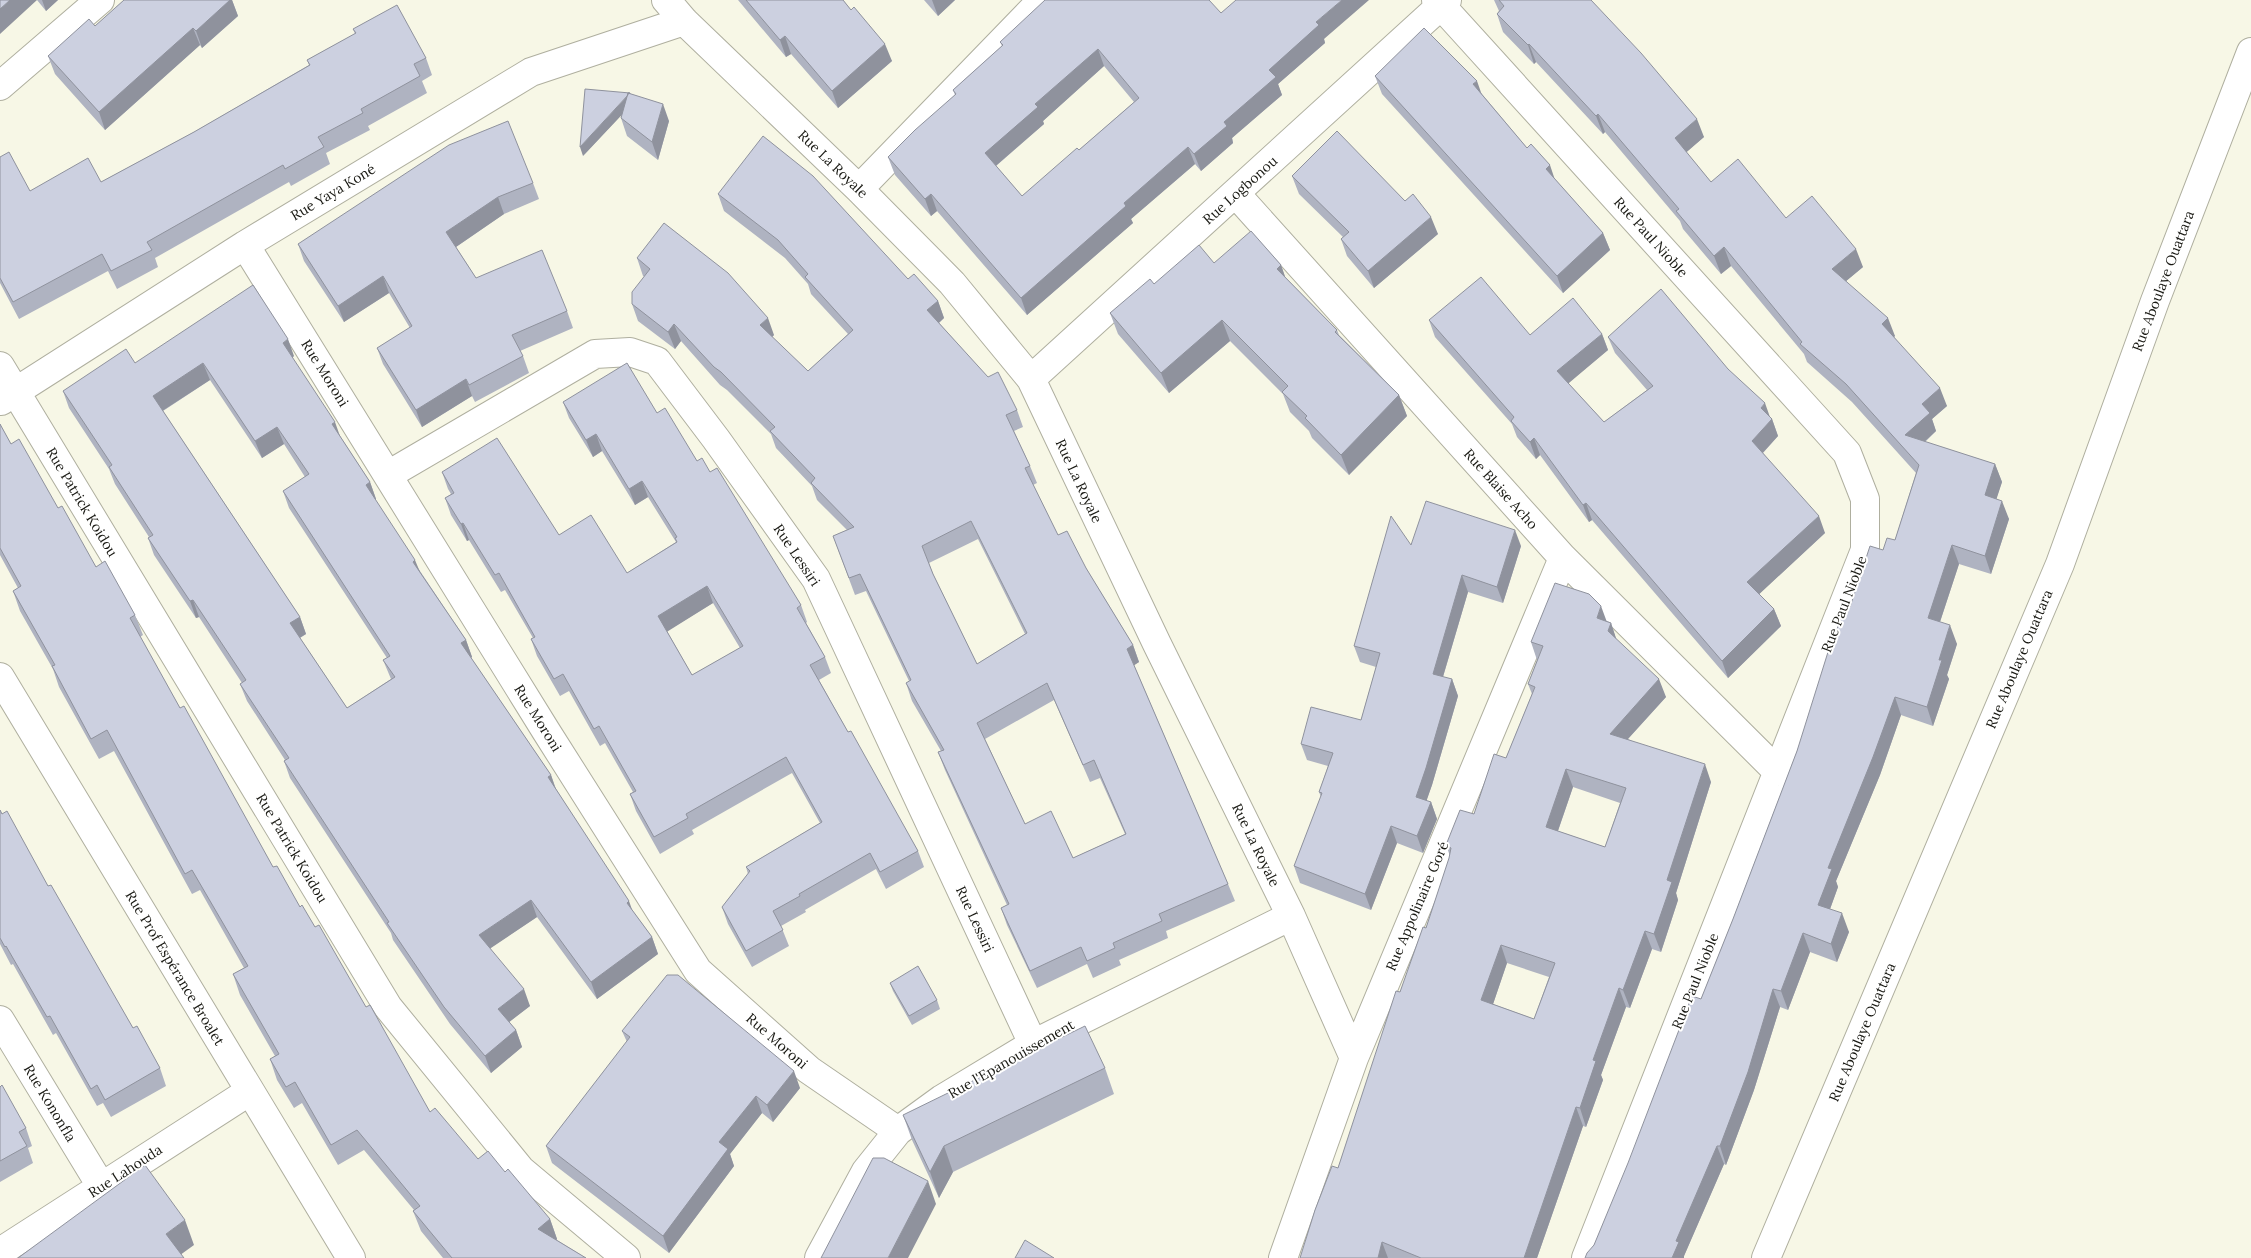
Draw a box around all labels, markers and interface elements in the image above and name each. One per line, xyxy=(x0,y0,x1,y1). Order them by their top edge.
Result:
street label: Rue La Royale xyxy=(794,126,872,202)
street label: Rue Logbonou xyxy=(1199,152,1281,228)
street label: Rue Yaya Koné xyxy=(287,159,379,224)
street label: Rue Paul Nioble xyxy=(1610,193,1692,281)
street label: Rue Aboulaye Ouattara xyxy=(2128,208,2198,354)
street label: Rue Moroni xyxy=(297,336,353,410)
street label: Rue La Royale xyxy=(1052,436,1106,526)
street label: Rue Patrick Koidou xyxy=(42,444,122,560)
street label: Rue Blaise Acho xyxy=(1460,445,1542,533)
street label: Rue Lessiri xyxy=(770,521,824,590)
street label: Rue Paul Nioble xyxy=(1817,553,1871,655)
street label: Rue Aboulaye Ouattara xyxy=(1982,587,2056,731)
street label: Rue Moroni xyxy=(510,681,566,755)
street label: Rue Patrick Koidou xyxy=(252,790,332,906)
street label: Rue La Royale xyxy=(1228,800,1284,890)
street label: Rue Appolinaire Goré xyxy=(1382,838,1453,974)
street label: Rue Lessiri xyxy=(952,883,998,955)
street label: Rue Prof Espérance Broalet xyxy=(122,887,229,1049)
street label: Rue Paul Nioble xyxy=(1668,930,1723,1032)
street label: Rue Aboulaye Ouattara xyxy=(1825,960,1899,1104)
street label: Rue Moroni xyxy=(742,1009,812,1073)
street label: Rue l'Epanouissement xyxy=(945,1015,1078,1102)
street label: Rue Kononfla xyxy=(20,1061,80,1145)
street label: Rue Lahouda xyxy=(85,1140,165,1202)

